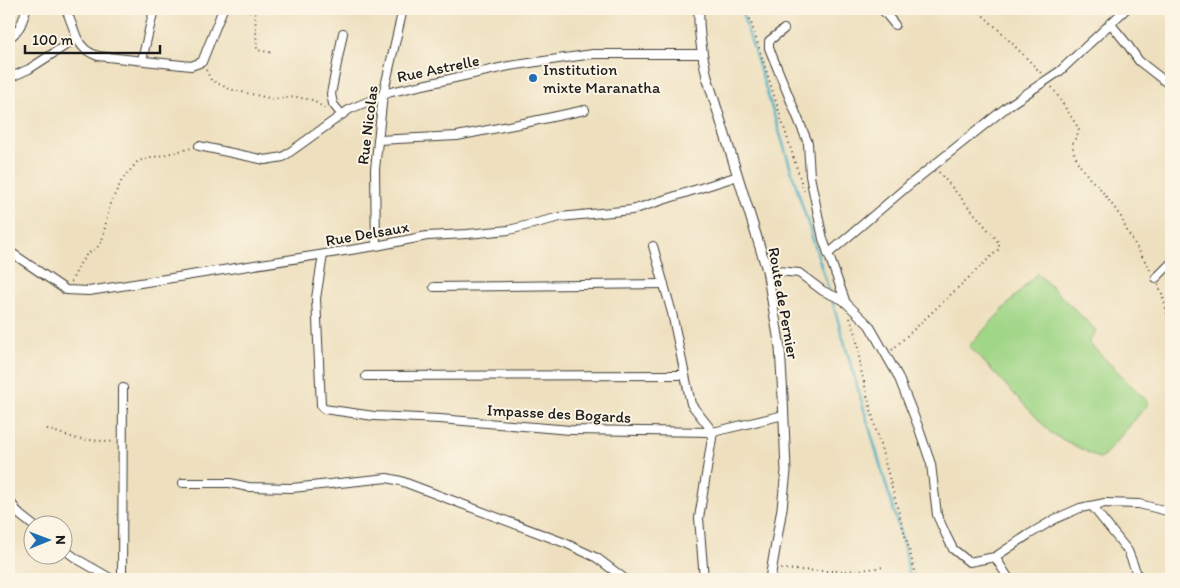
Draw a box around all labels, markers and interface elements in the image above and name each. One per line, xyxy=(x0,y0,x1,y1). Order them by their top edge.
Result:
scale bar xyxy=(25,22,160,54)
text: 100 m xyxy=(32,31,74,49)
street label: Rue Astrelle xyxy=(395,50,481,86)
place label: Institution mixte Maranatha xyxy=(543,60,661,97)
marker: Institution mixte Maranatha xyxy=(527,72,539,84)
street label: Rue Nicolas xyxy=(353,84,382,166)
street label: Rue Delsaux xyxy=(324,217,410,250)
street label: Route de Pernier xyxy=(764,246,803,361)
street label: Impasse des Bogards xyxy=(486,400,632,427)
north arrow xyxy=(22,516,72,566)
text: N xyxy=(52,535,69,545)

